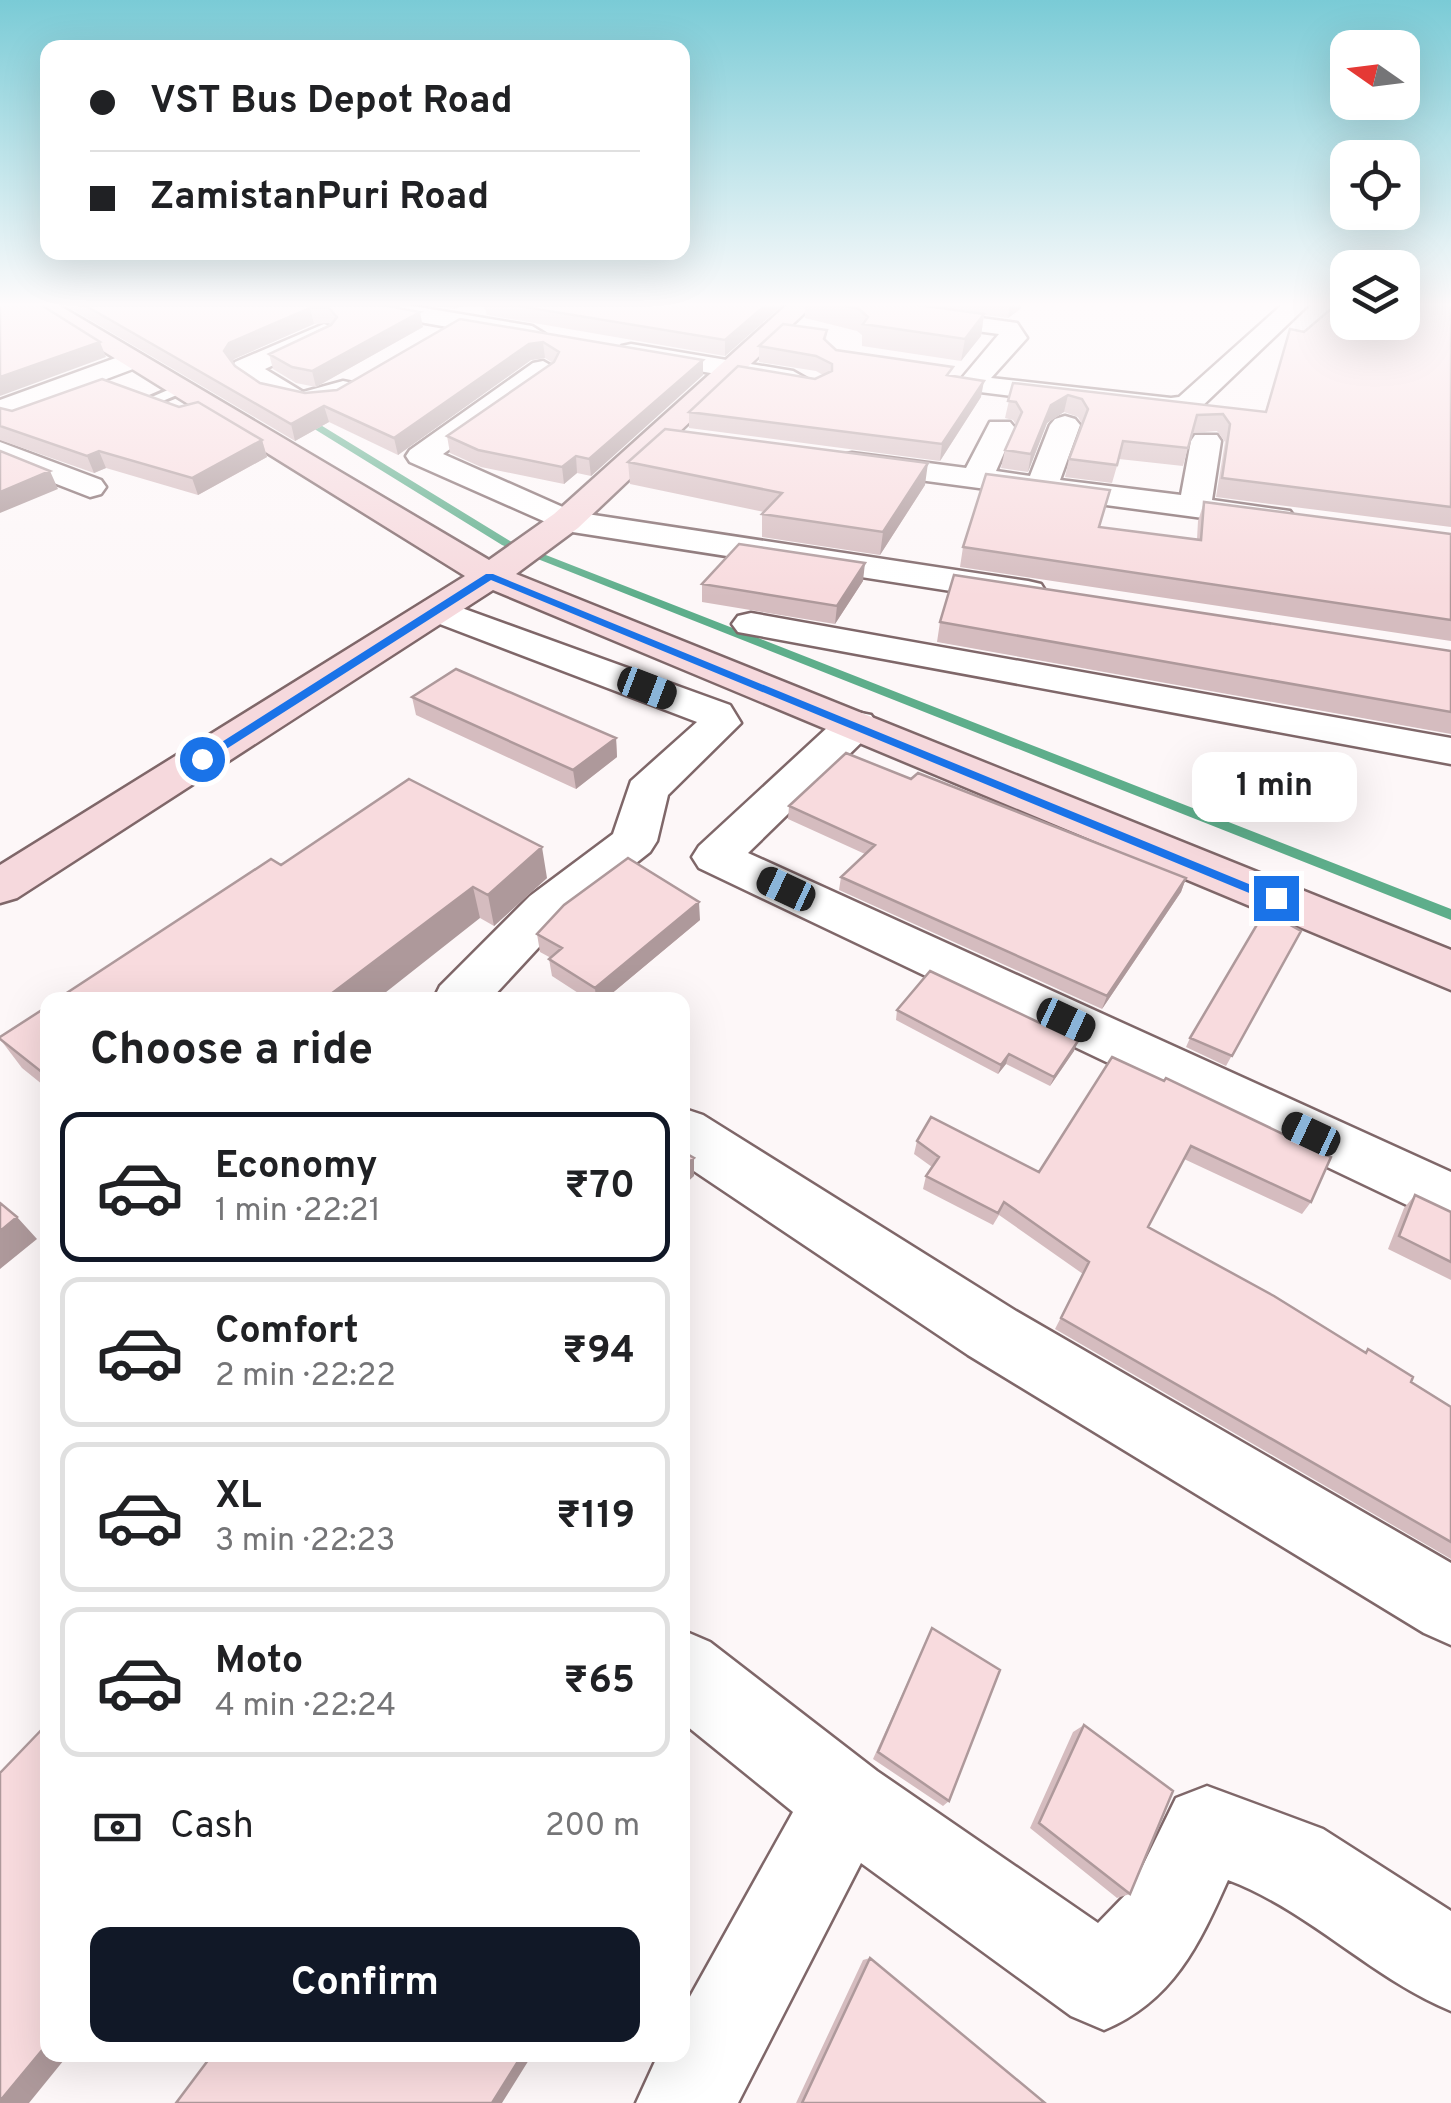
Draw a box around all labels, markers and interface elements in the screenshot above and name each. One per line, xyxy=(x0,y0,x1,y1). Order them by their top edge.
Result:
north arrow xyxy=(1330,30,1420,120)
map controls xyxy=(1330,30,1420,340)
text: VST Bus Depot Road xyxy=(150,78,513,127)
button: locate xyxy=(1330,140,1420,230)
text: ZamistanPuri Road xyxy=(150,174,489,223)
button: layers xyxy=(1330,250,1420,340)
car xyxy=(614,663,680,713)
route start xyxy=(180,737,225,782)
callout: 1 min xyxy=(1194,753,1358,823)
text: 1 min xyxy=(1236,767,1313,807)
car xyxy=(752,863,820,915)
route end xyxy=(1254,876,1299,921)
car xyxy=(1032,994,1100,1046)
text: Choose a ride xyxy=(90,1023,373,1080)
car xyxy=(1277,1108,1345,1160)
icon: car xyxy=(95,1142,185,1232)
text: Economy xyxy=(215,1143,377,1192)
text: ₹70 xyxy=(565,1163,635,1212)
text: 1 min · 22:21 xyxy=(215,1192,381,1232)
icon: car xyxy=(95,1307,185,1397)
text: Comfort xyxy=(215,1308,359,1357)
text: ₹94 xyxy=(562,1328,635,1377)
text: 2 min · 22:22 xyxy=(215,1357,396,1397)
icon: car xyxy=(95,1472,185,1562)
text: XL xyxy=(215,1473,262,1522)
text: ₹119 xyxy=(556,1493,635,1542)
text: 3 min · 22:23 xyxy=(215,1522,395,1562)
icon: car xyxy=(95,1637,185,1727)
text: Moto xyxy=(215,1638,303,1687)
text: ₹65 xyxy=(563,1658,635,1707)
text: 4 min · 22:24 xyxy=(215,1687,396,1727)
icon: cash xyxy=(90,1800,145,1855)
text: Cash xyxy=(170,1803,254,1852)
text: 200 m xyxy=(545,1807,640,1847)
button: Confirm xyxy=(90,1927,640,2042)

